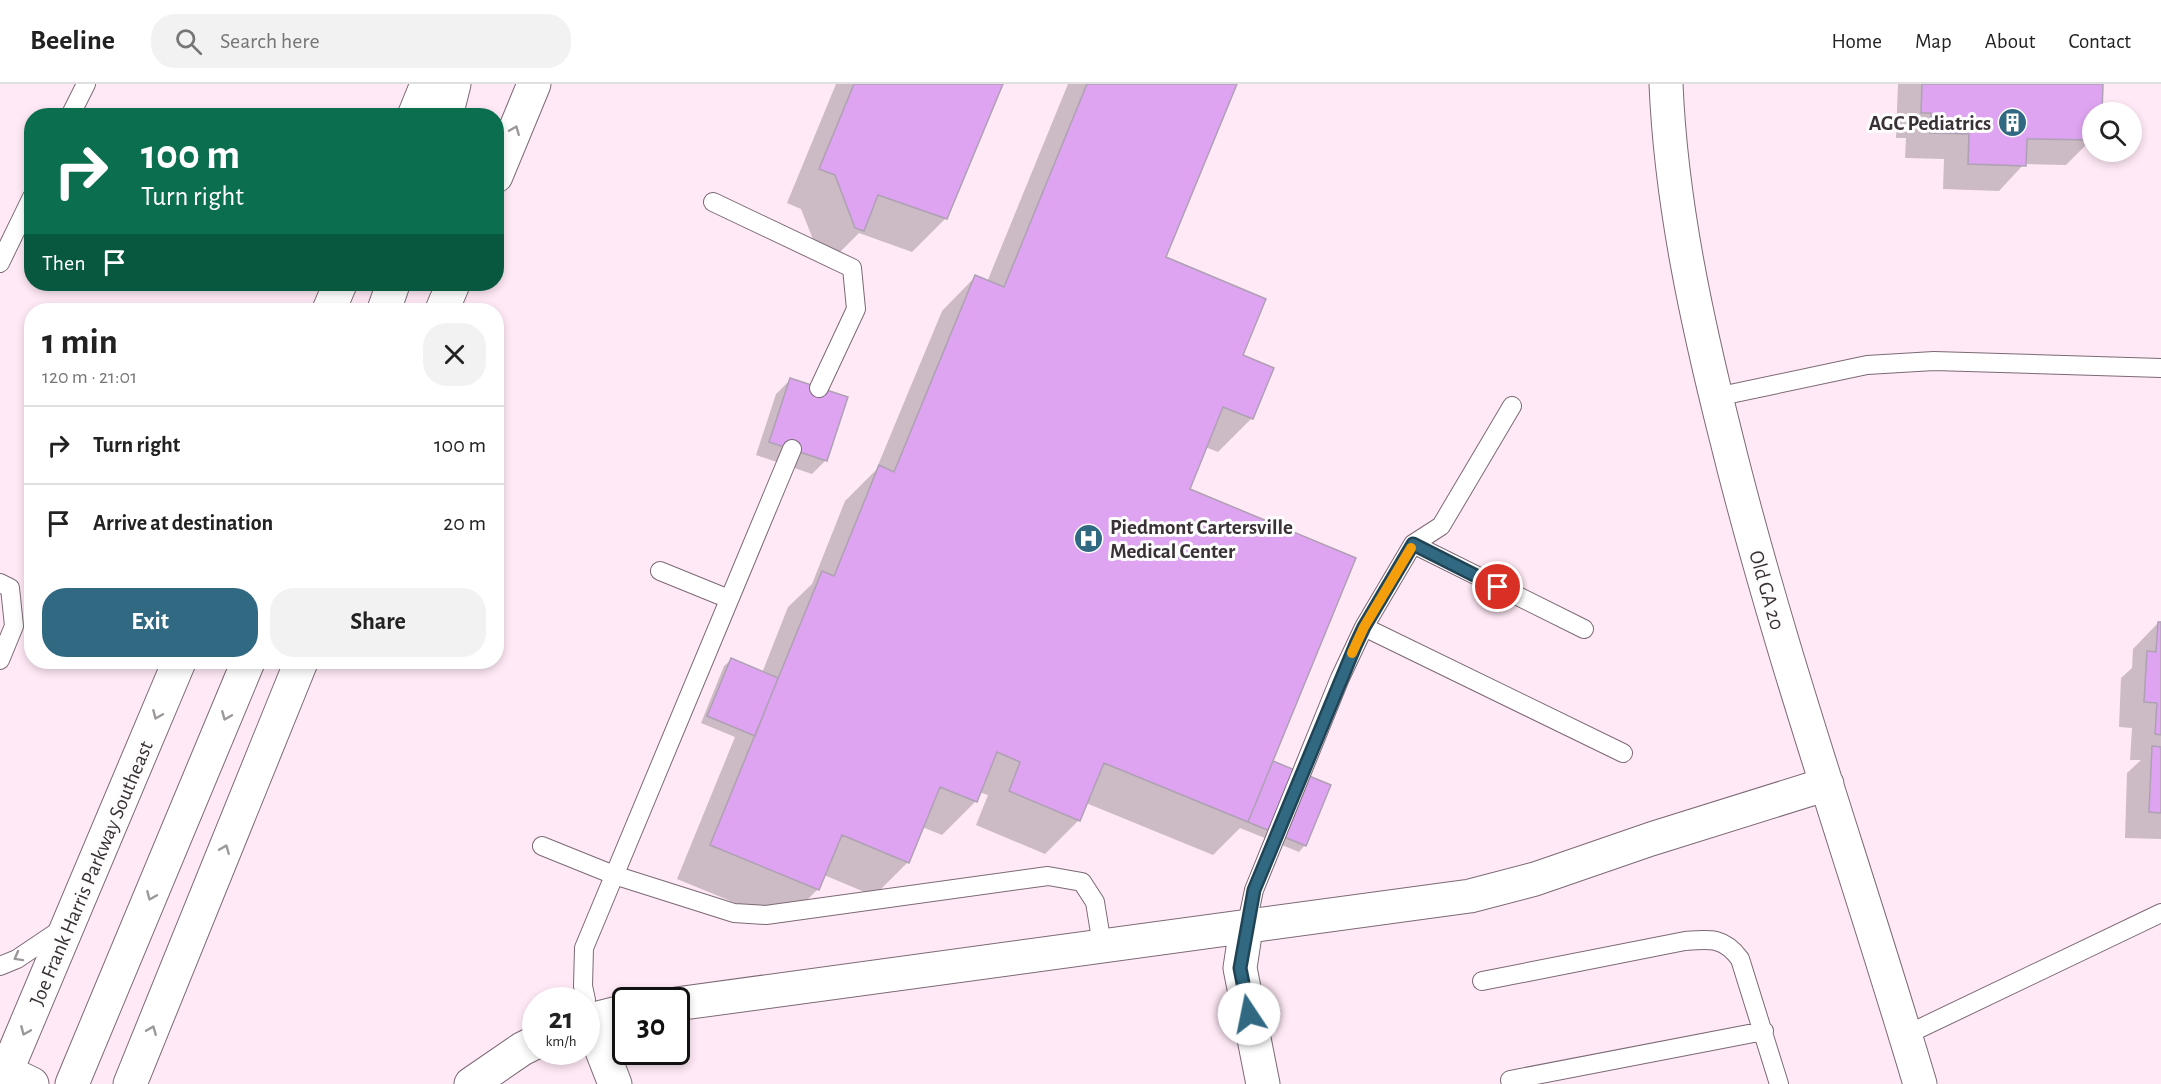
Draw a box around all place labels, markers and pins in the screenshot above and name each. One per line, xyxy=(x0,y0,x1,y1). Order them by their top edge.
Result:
building icon: AGC Pediatrics xyxy=(1996,107,2028,139)
place label: AGC Pediatrics xyxy=(1869,113,1991,134)
place label: Piedmont Cartersville Medical Center xyxy=(1110,517,1293,562)
hospital icon: Piedmont Cartersville Medical Center xyxy=(1073,523,1105,555)
pin xyxy=(1472,561,1523,612)

